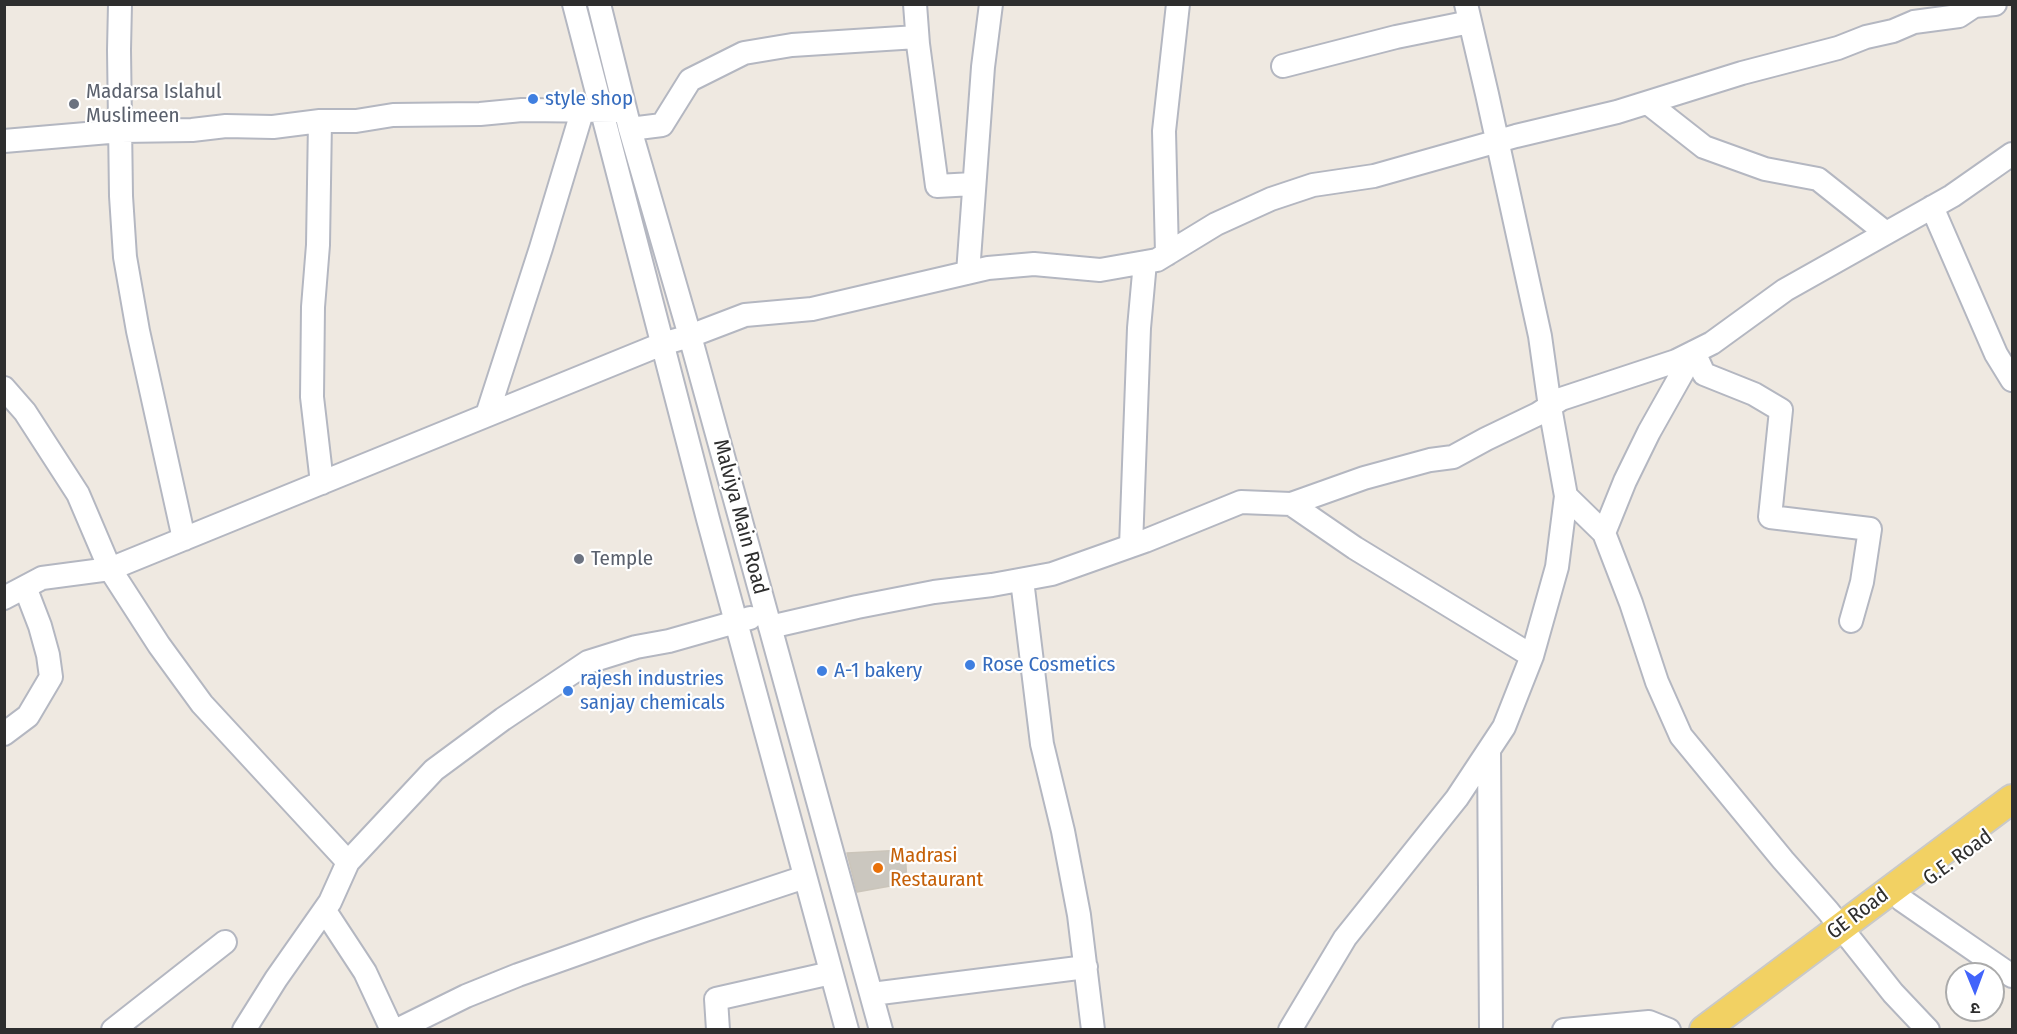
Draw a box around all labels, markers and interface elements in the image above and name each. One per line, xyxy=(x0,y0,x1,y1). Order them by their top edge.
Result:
place label: Madarsa Islahul Muslimeen xyxy=(86,79,222,129)
place label: style shop xyxy=(545,86,633,112)
marker: style shop xyxy=(526,92,540,106)
marker: Madarsa Islahul Muslimeen xyxy=(67,97,81,111)
street label: Malviya Main Road xyxy=(707,437,773,597)
place label: Temple xyxy=(591,546,653,572)
marker: Temple xyxy=(572,552,586,566)
place label: Rose Cosmetics xyxy=(982,652,1115,678)
place label: A-1 bakery xyxy=(834,658,922,684)
marker: Rose Cosmetics xyxy=(963,658,977,672)
marker: A-1 bakery xyxy=(815,664,829,678)
place label: rajesh industries sanjay chemicals xyxy=(580,666,725,716)
marker: rajesh industries sanjay chemicals xyxy=(561,684,575,698)
street label: G.E. Road xyxy=(1919,825,1997,891)
place label: Madrasi Restaurant xyxy=(890,843,983,893)
marker: Madrasi Restaurant xyxy=(871,861,885,875)
street label: GE Road xyxy=(1822,883,1894,945)
north arrow xyxy=(1945,962,2005,1022)
text: उ xyxy=(1970,999,1980,1018)

